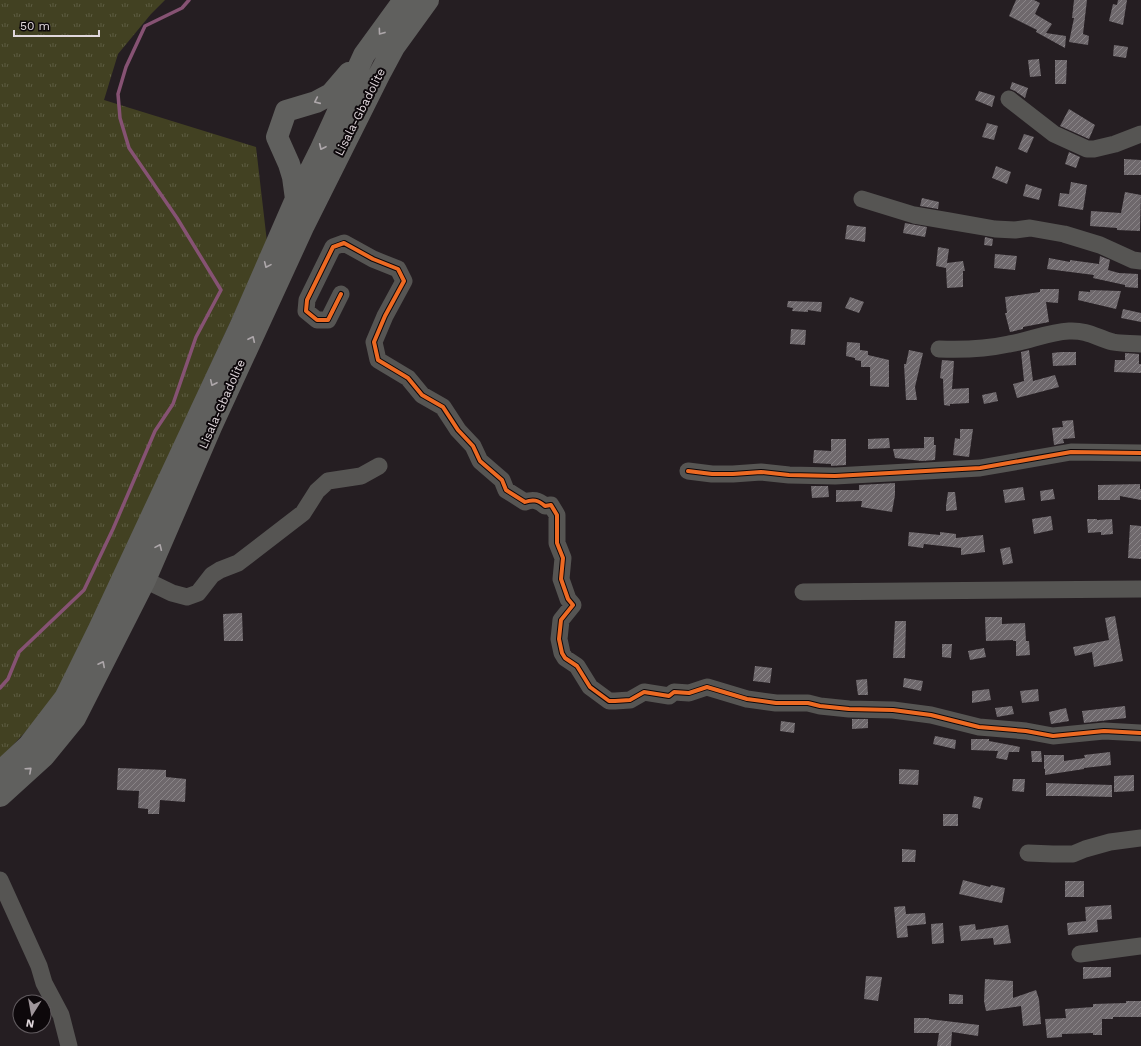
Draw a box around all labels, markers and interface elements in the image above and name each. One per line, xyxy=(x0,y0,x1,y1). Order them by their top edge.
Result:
scale bar xyxy=(14,12,99,38)
text: 50 m xyxy=(20,19,50,33)
one-way arrow xyxy=(379,27,386,34)
street label: Lisala-Gbadolite xyxy=(332,66,388,158)
one-way arrow xyxy=(313,96,321,104)
one-way arrow xyxy=(319,143,327,151)
one-way arrow xyxy=(264,261,272,268)
one-way arrow xyxy=(247,335,255,342)
street label: Lisala-Gbadolite xyxy=(196,357,248,451)
one-way arrow xyxy=(210,379,218,387)
one-way arrow xyxy=(154,543,162,551)
one-way arrow xyxy=(97,661,105,668)
one-way arrow xyxy=(24,767,32,774)
north arrow xyxy=(12,994,52,1034)
text: N xyxy=(25,1016,35,1030)

